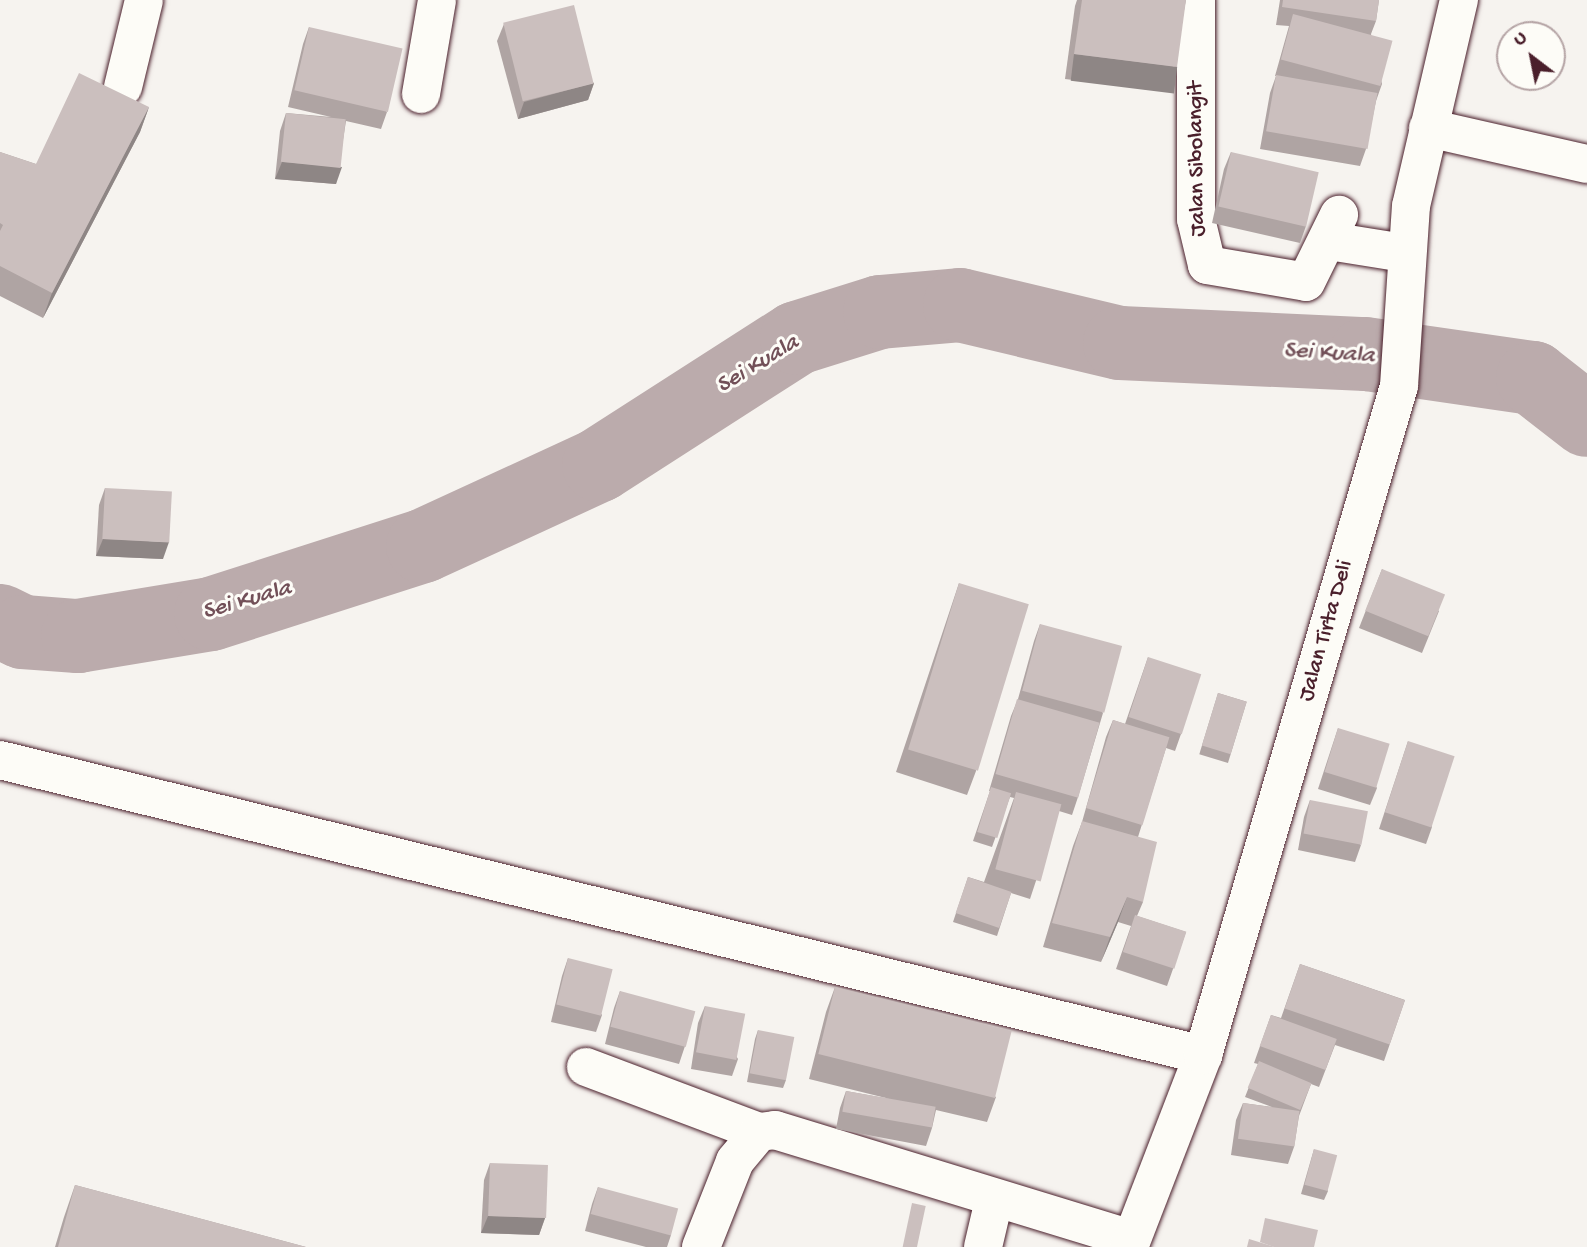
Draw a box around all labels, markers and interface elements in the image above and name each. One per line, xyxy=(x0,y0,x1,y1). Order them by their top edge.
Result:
north arrow xyxy=(1496,21,1566,91)
text: U xyxy=(1510,27,1531,52)
street label: Jalan Sibolangit xyxy=(1183,81,1213,237)
water label: Sei Kuala xyxy=(712,329,804,401)
water label: Sei Kuala xyxy=(1283,336,1375,372)
street label: Jalan Tirta Deli xyxy=(1294,557,1360,705)
water label: Sei Kuala xyxy=(199,575,295,627)

